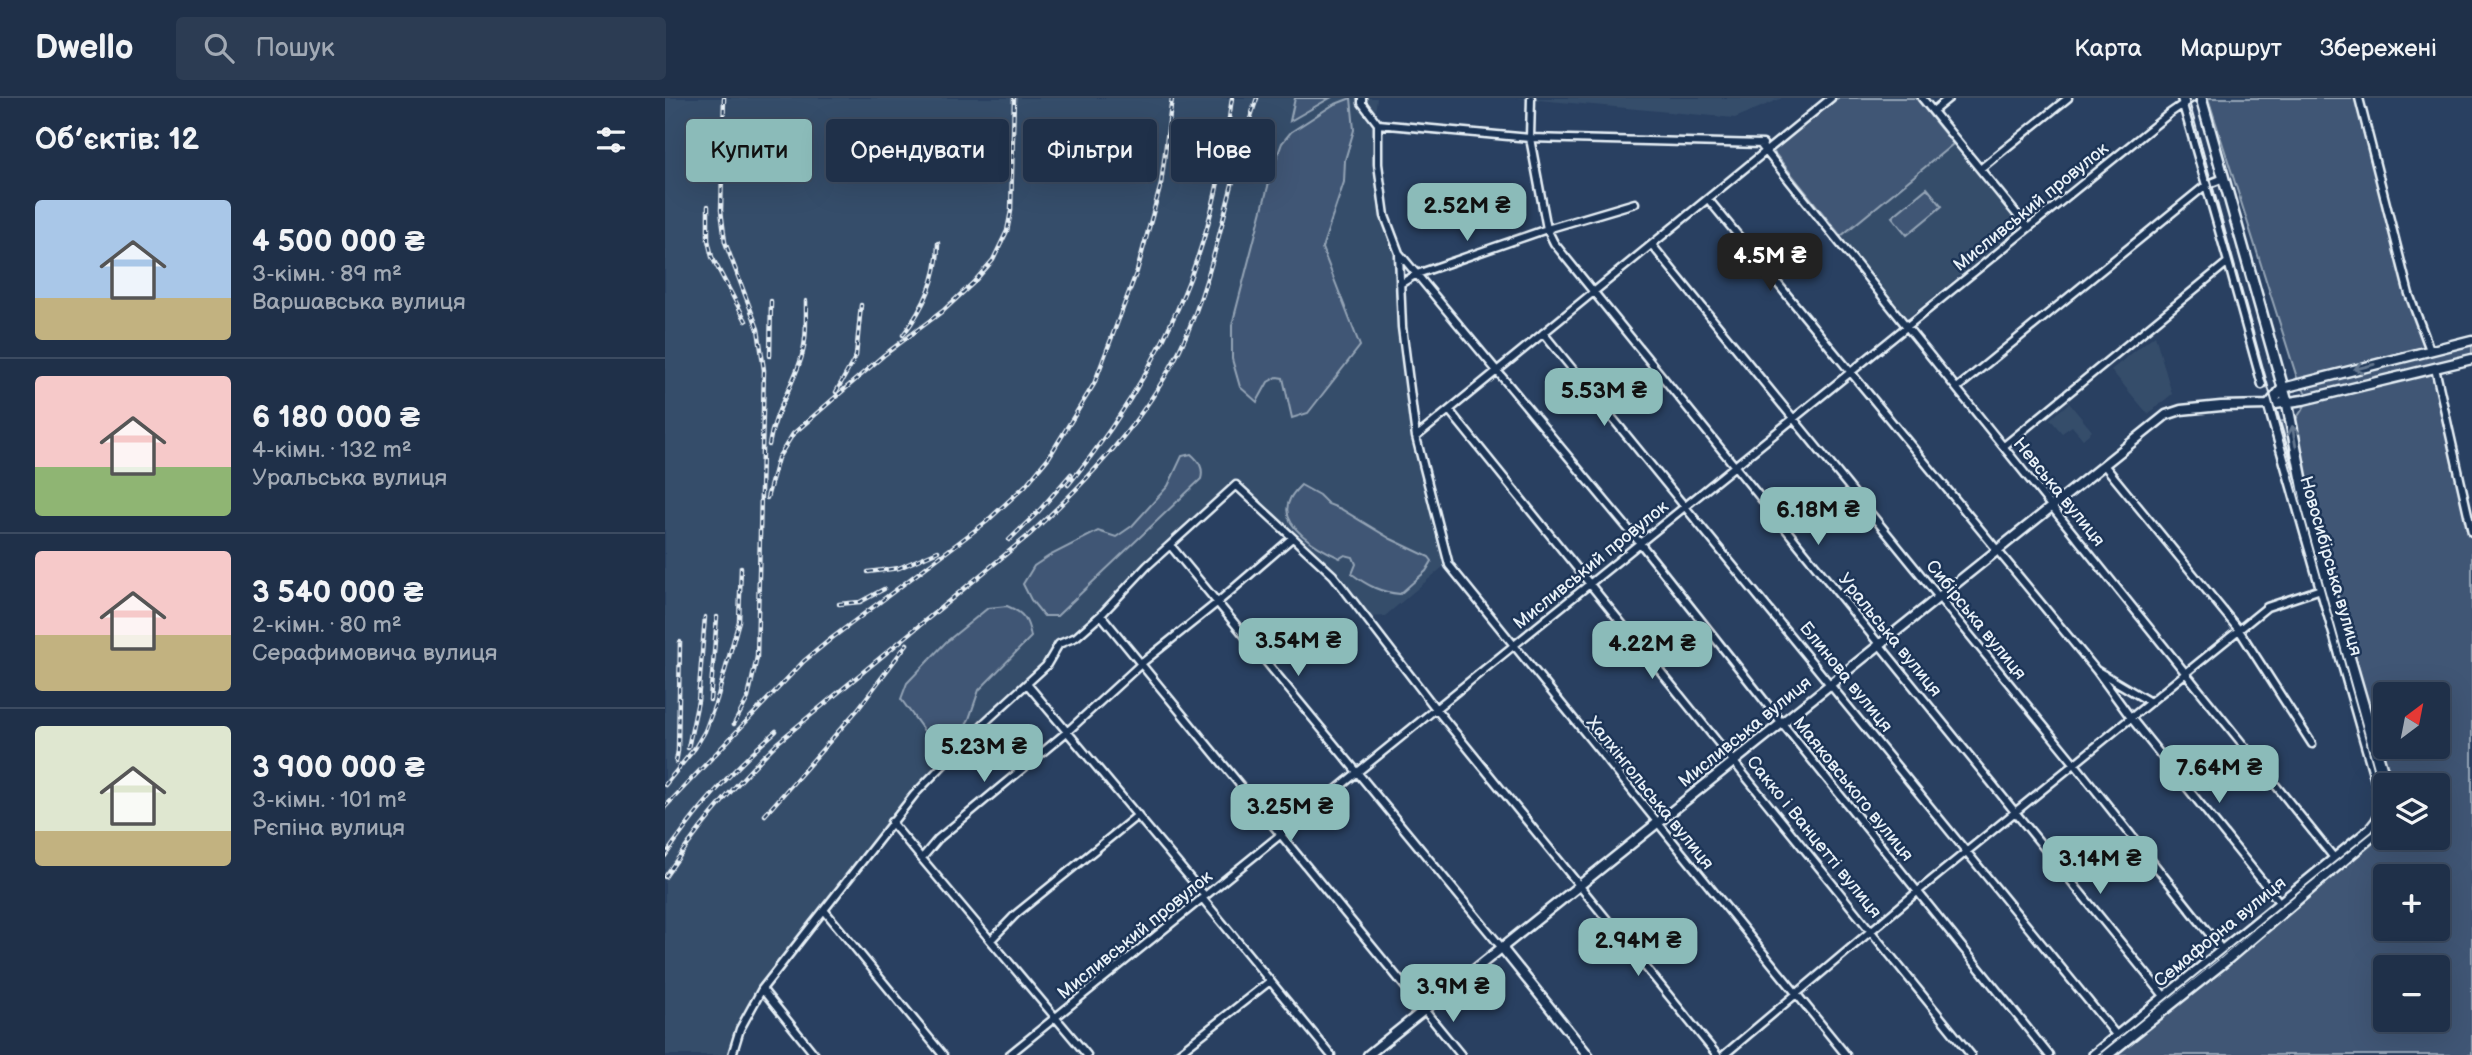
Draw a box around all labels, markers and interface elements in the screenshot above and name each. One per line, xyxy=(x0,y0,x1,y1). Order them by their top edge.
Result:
search box xyxy=(176,17,666,80)
text: Dwello xyxy=(35,28,134,68)
icon: search xyxy=(200,29,238,67)
text: Пошук xyxy=(256,33,335,64)
text: Карта xyxy=(2074,34,2142,63)
text: Маршрут xyxy=(2180,34,2282,63)
text: Збережені xyxy=(2320,34,2437,63)
chip: Купити xyxy=(686,119,812,182)
chip: Орендувати xyxy=(826,119,1009,182)
chip: Фільтри xyxy=(1023,119,1157,182)
chip: Нове xyxy=(1171,119,1275,182)
icon: filters xyxy=(592,121,630,159)
text: Об’єктів: 12 xyxy=(35,122,199,158)
street label: Мисливський провулок xyxy=(1949,138,2113,276)
pin: 2.52M ₴ xyxy=(1402,184,1532,243)
text: 2.52M ₴ xyxy=(1423,192,1511,220)
text: 4 500 000 ₴ xyxy=(252,224,425,260)
icon: home xyxy=(91,228,175,312)
pin: 4.5M ₴ xyxy=(1713,234,1827,293)
text: 4.5M ₴ xyxy=(1733,242,1807,270)
text: 3-кімн. · 89 m² xyxy=(252,260,402,288)
text: Варшавська вулиця xyxy=(252,288,466,316)
one-way arrow xyxy=(2354,361,2376,374)
pin: 5.53M ₴ xyxy=(1539,368,1669,428)
text: 5.53M ₴ xyxy=(1561,377,1647,405)
text: 6 180 000 ₴ xyxy=(252,400,420,436)
icon: home xyxy=(91,404,175,488)
one-way arrow xyxy=(2287,425,2300,448)
street label: Невська вулиця xyxy=(2009,433,2109,551)
text: 4-кімн. · 132 m² xyxy=(252,436,412,464)
text: Уральська вулиця xyxy=(252,464,447,492)
street label: Новосибірська вулиця xyxy=(2295,474,2367,658)
pin: 6.18M ₴ xyxy=(1753,488,1883,547)
street label: Мисливський провулок xyxy=(1509,496,1673,634)
text: 6.18M ₴ xyxy=(1776,496,1860,524)
street label: Сибірська вулиця xyxy=(1921,556,2031,684)
street label: Уральська вулиця xyxy=(1834,569,1946,701)
text: 3 540 000 ₴ xyxy=(252,575,424,611)
icon: home xyxy=(91,579,175,663)
text: 2-кімн. · 80 m² xyxy=(252,611,402,639)
pin: 3.54M ₴ xyxy=(1233,618,1363,678)
street label: Блинова вулиця xyxy=(1795,618,1897,736)
pin: 4.22M ₴ xyxy=(1587,622,1717,681)
text: 3.54M ₴ xyxy=(1255,627,1341,655)
text: 4.22M ₴ xyxy=(1608,630,1696,658)
text: Серафимовича вулиця xyxy=(252,639,498,667)
street label: Мисливська вулиця xyxy=(1674,672,1816,792)
north arrow xyxy=(2373,682,2450,760)
map controls xyxy=(2373,682,2450,1032)
street label: Халхінгольська вулиця xyxy=(1582,712,1718,874)
street label: Маяковського вулиця xyxy=(1788,713,1918,865)
pin: 5.23M ₴ xyxy=(919,724,1049,784)
text: 5.23M ₴ xyxy=(941,733,1027,761)
pin: 7.64M ₴ xyxy=(2154,746,2284,805)
text: 3 900 000 ₴ xyxy=(252,750,425,786)
street label: Сакко і Ванцетті вулиця xyxy=(1742,752,1886,922)
icon: home xyxy=(91,754,175,838)
text: 7.64M ₴ xyxy=(2176,754,2262,782)
button: layers xyxy=(2373,773,2450,850)
pin: 3.25M ₴ xyxy=(1225,784,1355,844)
text: 3-кімн. · 101 m² xyxy=(252,786,407,814)
text: 3.25M ₴ xyxy=(1247,793,1333,821)
text: Рєпіна вулиця xyxy=(252,814,405,842)
pin: 3.14M ₴ xyxy=(2035,836,2165,896)
text: 3.14M ₴ xyxy=(2058,845,2142,873)
button: + xyxy=(2373,864,2450,941)
street label: Мисливський провулок xyxy=(1053,866,1217,1004)
street label: Семафорна вулиця xyxy=(2150,872,2290,992)
pin: 2.94M ₴ xyxy=(1573,918,1703,978)
text: 2.94M ₴ xyxy=(1594,927,1682,955)
button: − xyxy=(2373,955,2450,1032)
pin: 3.9M ₴ xyxy=(1396,964,1510,1024)
text: 3.9M ₴ xyxy=(1416,973,1490,1001)

